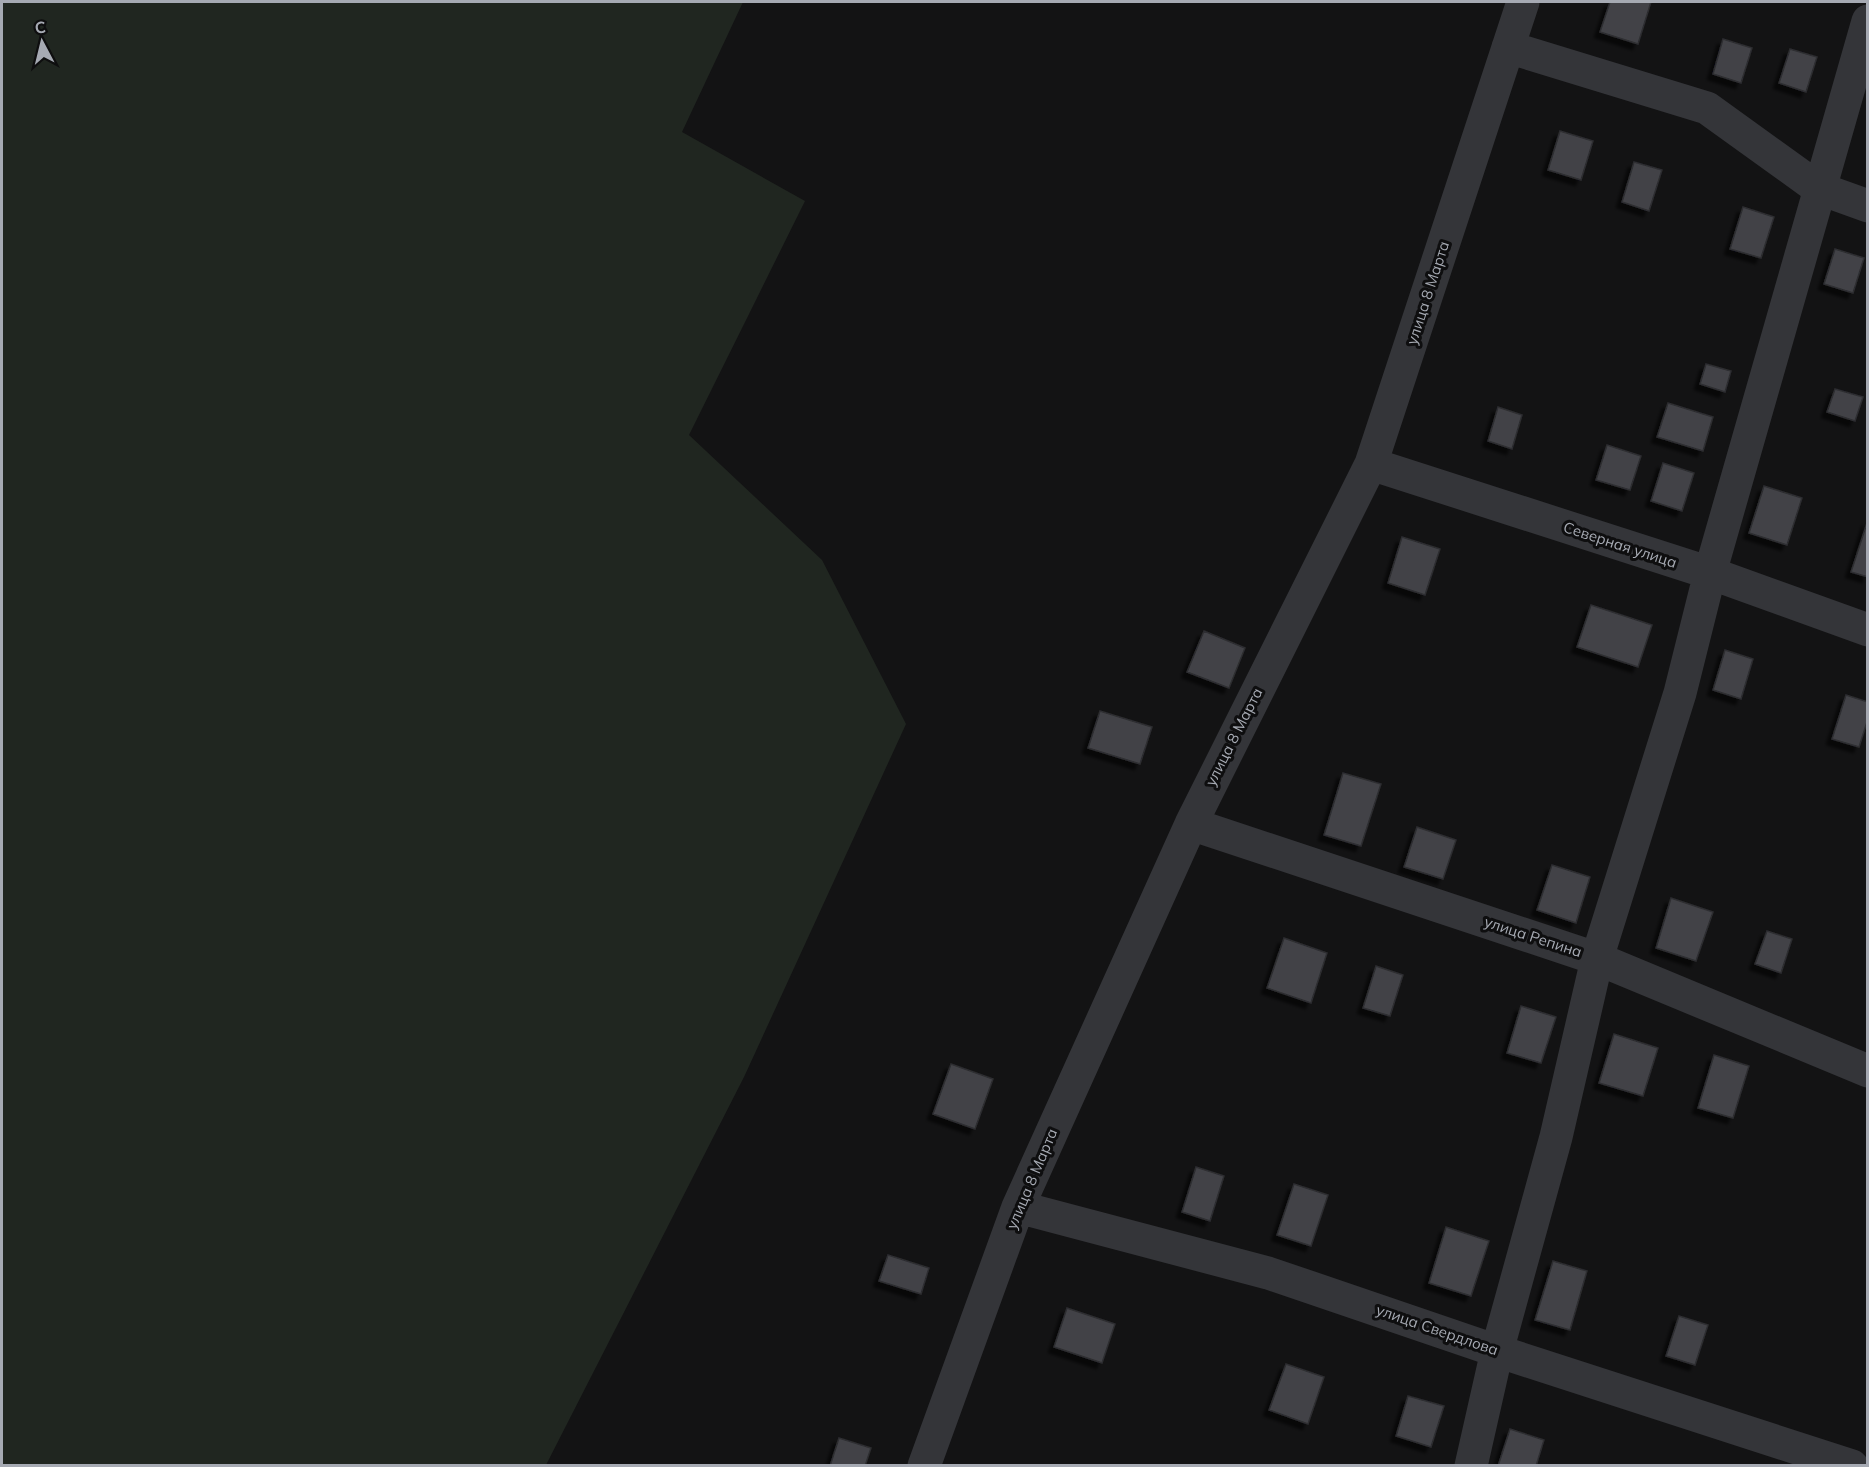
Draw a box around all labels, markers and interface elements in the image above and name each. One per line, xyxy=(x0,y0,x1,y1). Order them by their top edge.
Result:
north arrow xyxy=(12,12,72,72)
text: С xyxy=(34,17,47,38)
street label: улица 8 Марта xyxy=(1402,239,1453,347)
street label: Северная улица xyxy=(1561,517,1679,572)
street label: улица 8 Марта xyxy=(1201,684,1266,789)
street label: улица Репина xyxy=(1482,912,1584,961)
street label: улица 8 Марта xyxy=(1002,1126,1061,1232)
street label: улица Свердлова xyxy=(1374,1300,1501,1359)

